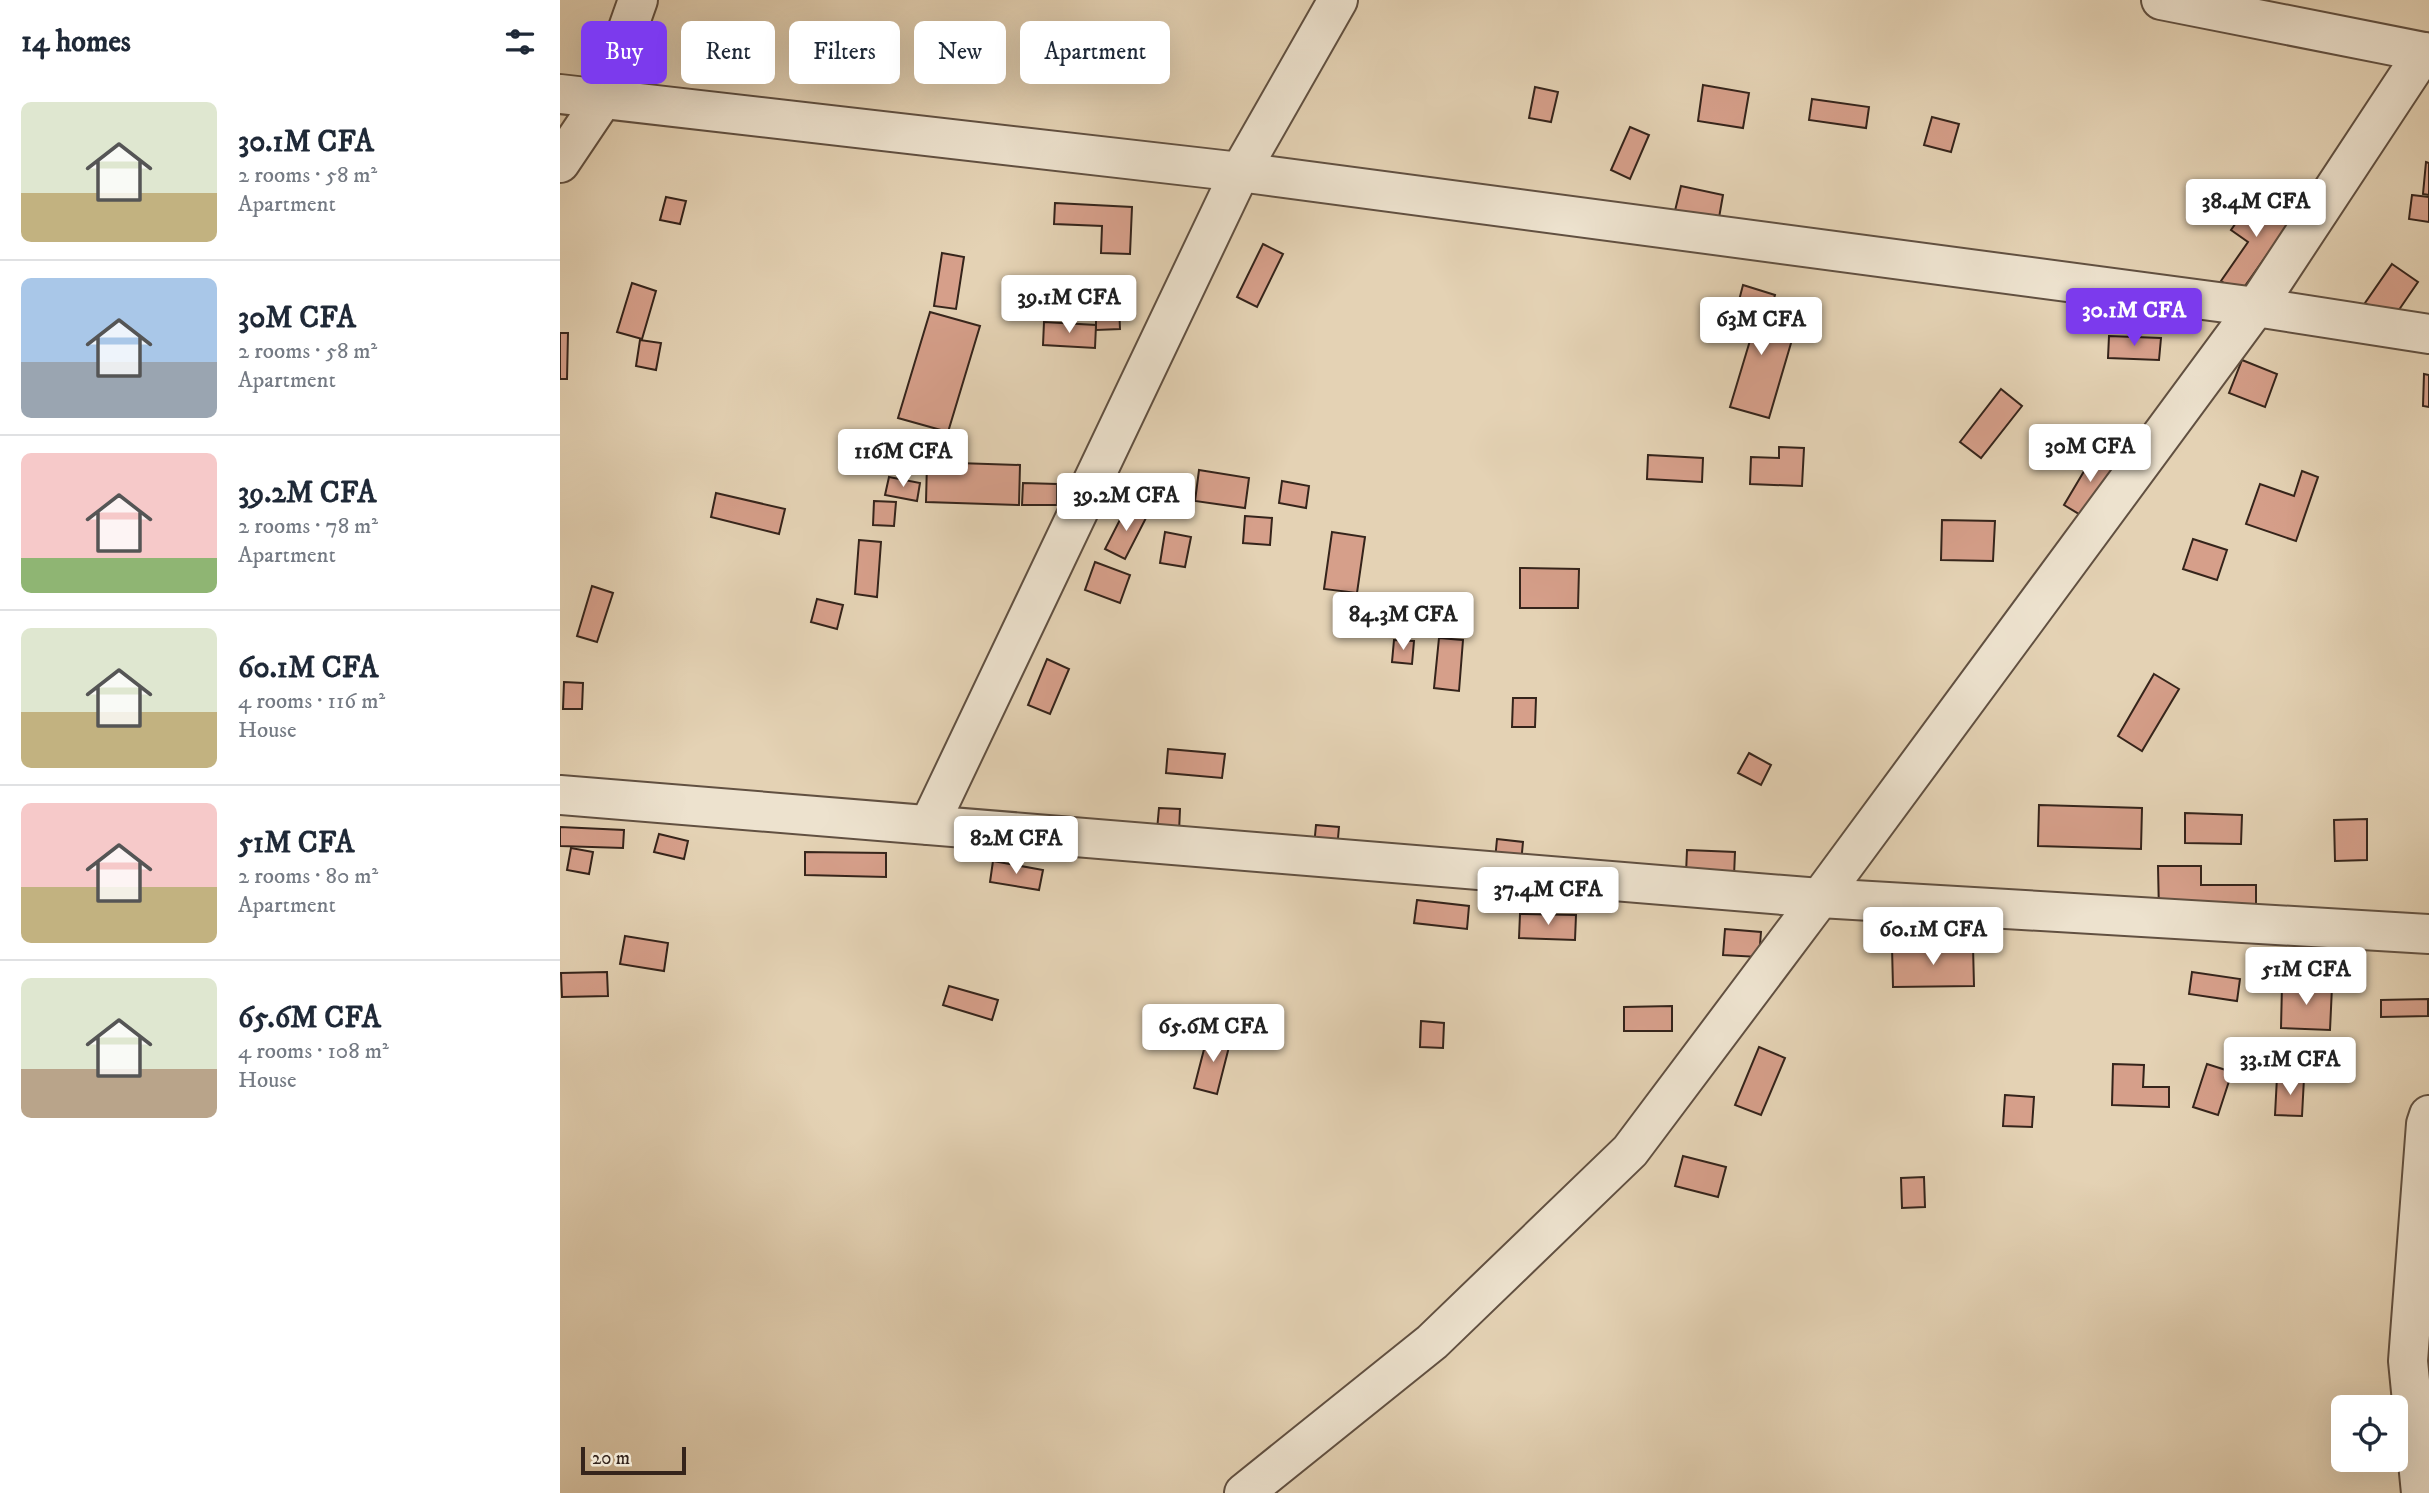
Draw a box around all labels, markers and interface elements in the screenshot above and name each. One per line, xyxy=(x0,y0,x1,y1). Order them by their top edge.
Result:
chip: Buy xyxy=(581,21,667,84)
chip: Rent xyxy=(681,21,775,84)
chip: Filters xyxy=(789,21,900,84)
chip: New xyxy=(914,21,1006,84)
chip: Apartment xyxy=(1020,21,1170,84)
icon: filters xyxy=(501,23,539,61)
text: 14 homes xyxy=(21,24,131,61)
text: 30.1M CFA xyxy=(238,124,374,161)
icon: home xyxy=(77,130,161,214)
text: 2 rooms · 58 m² xyxy=(238,161,377,190)
pin: 38.4M CFA xyxy=(2176,180,2336,239)
text: 38.4M CFA xyxy=(2202,187,2310,216)
text: Apartment xyxy=(238,190,336,219)
pin: 39.1M CFA xyxy=(989,276,1149,335)
text: 39.1M CFA xyxy=(1017,283,1121,312)
pin: 30.1M CFA xyxy=(2054,288,2214,348)
text: 30.1M CFA xyxy=(2082,296,2186,325)
pin: 63M CFA xyxy=(1696,298,1826,357)
text: 30M CFA xyxy=(238,300,356,337)
text: 63M CFA xyxy=(1716,305,1806,334)
icon: home xyxy=(77,306,161,390)
text: 2 rooms · 58 m² xyxy=(238,337,377,366)
text: Apartment xyxy=(238,366,336,395)
pin: 30M CFA xyxy=(2025,424,2155,484)
pin: 116M CFA xyxy=(831,430,975,489)
text: 30M CFA xyxy=(2045,432,2135,461)
text: 116M CFA xyxy=(854,437,952,466)
pin: 39.2M CFA xyxy=(1046,474,1206,533)
text: 39.2M CFA xyxy=(238,475,376,512)
icon: home xyxy=(77,481,161,565)
text: 39.2M CFA xyxy=(1073,481,1179,510)
text: 2 rooms · 78 m² xyxy=(238,512,378,541)
text: Apartment xyxy=(238,541,336,570)
pin: 84.3M CFA xyxy=(1323,592,1483,652)
text: 84.3M CFA xyxy=(1349,600,1457,629)
text: 60.1M CFA xyxy=(238,650,378,687)
icon: home xyxy=(77,656,161,740)
text: 4 rooms · 116 m² xyxy=(238,687,385,716)
text: House xyxy=(238,716,296,745)
pin: 82M CFA xyxy=(951,816,1081,876)
text: 82M CFA xyxy=(970,824,1062,853)
text: 51M CFA xyxy=(238,825,354,862)
icon: home xyxy=(77,831,161,915)
text: 2 rooms · 80 m² xyxy=(238,862,378,891)
pin: 37.4M CFA xyxy=(1468,867,1628,927)
text: 37.4M CFA xyxy=(1494,875,1602,904)
text: Apartment xyxy=(238,891,336,920)
pin: 60.1M CFA xyxy=(1853,908,2013,967)
text: 60.1M CFA xyxy=(1879,915,1987,944)
pin: 51M CFA xyxy=(2241,948,2371,1007)
text: 51M CFA xyxy=(2261,955,2351,984)
text: 65.6M CFA xyxy=(238,1000,381,1037)
pin: 65.6M CFA xyxy=(1133,1004,1293,1064)
icon: home xyxy=(77,1006,161,1090)
text: 65.6M CFA xyxy=(1158,1012,1268,1041)
text: 4 rooms · 108 m² xyxy=(238,1037,389,1066)
pin: 33.1M CFA xyxy=(2210,1038,2370,1097)
text: 33.1M CFA xyxy=(2240,1045,2340,1074)
text: House xyxy=(238,1066,296,1095)
map controls xyxy=(2331,1395,2408,1472)
button: locate xyxy=(2331,1395,2408,1472)
scale bar xyxy=(581,1444,686,1476)
text: 20 m xyxy=(592,1447,630,1470)

